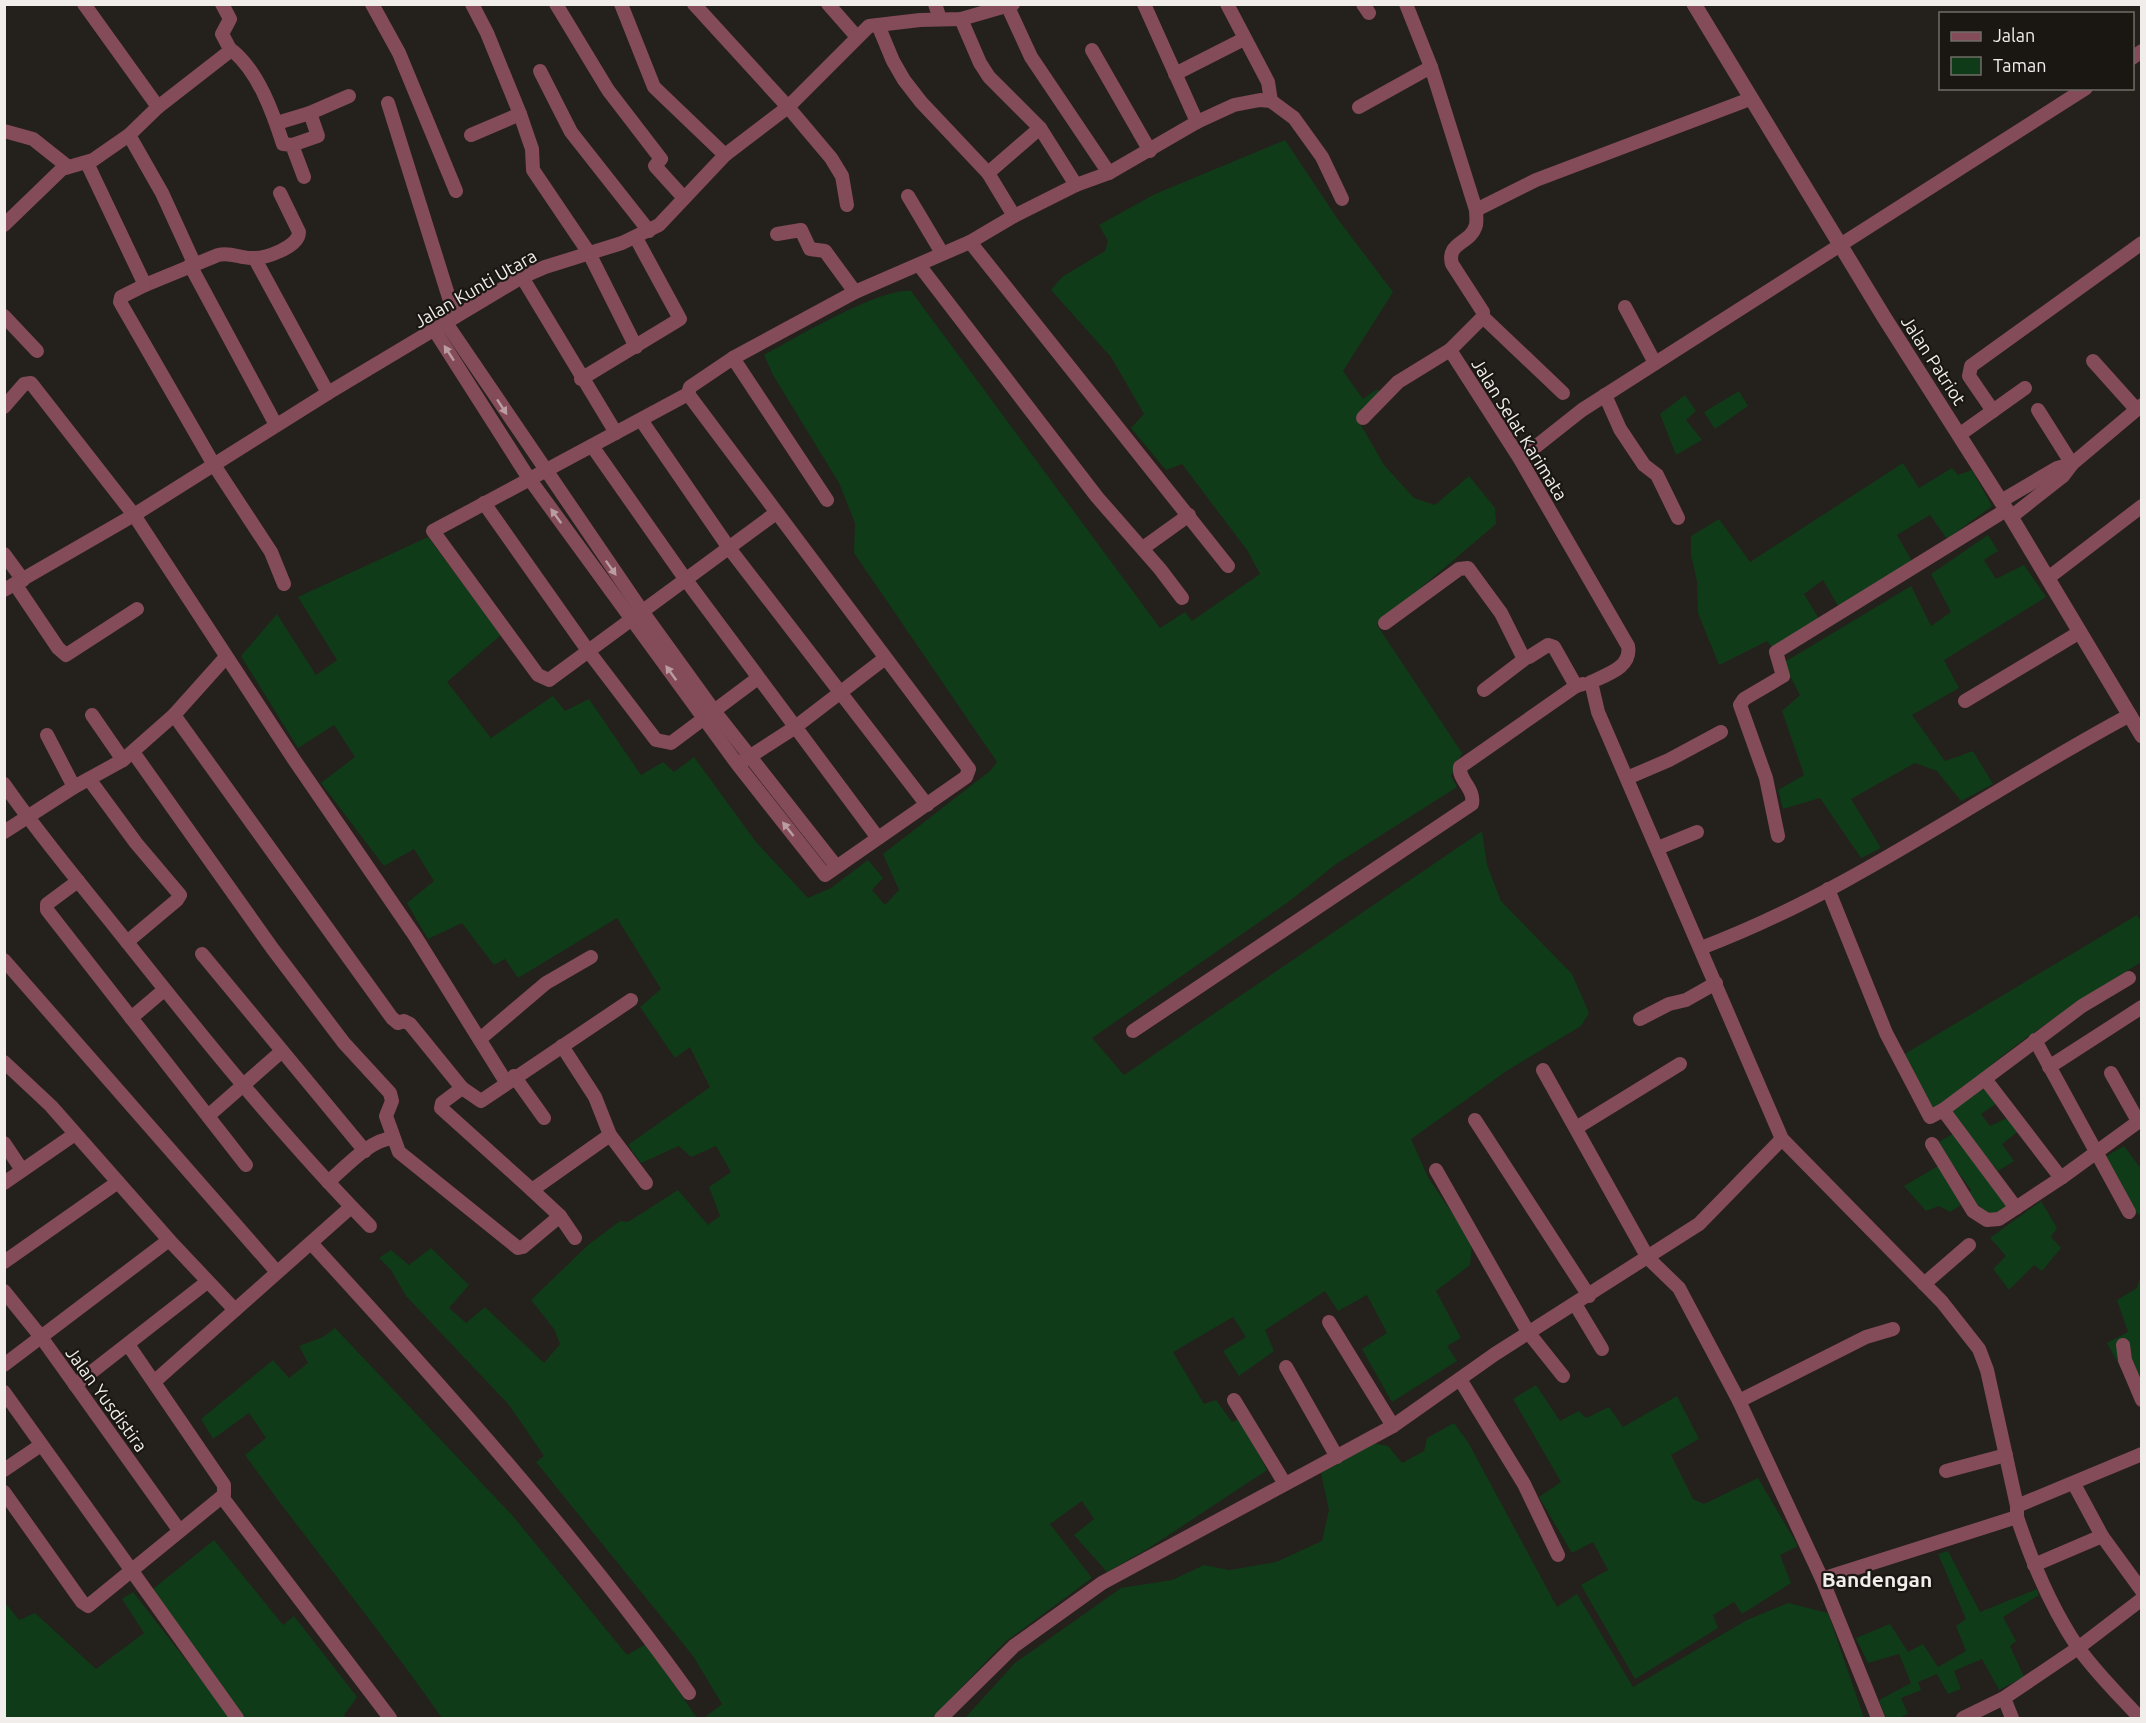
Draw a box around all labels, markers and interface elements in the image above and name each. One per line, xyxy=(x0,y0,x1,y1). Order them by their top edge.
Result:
legend xyxy=(1939,12,2134,90)
text: Jalan xyxy=(1993,25,2035,45)
text: Taman xyxy=(1993,55,2047,75)
street label: Jalan Kunti Utara xyxy=(410,245,540,331)
street label: Jalan Patriot xyxy=(1898,312,1970,408)
one-way arrow xyxy=(443,345,454,361)
street label: Jalan Selat Karimata xyxy=(1468,354,1572,504)
one-way arrow xyxy=(496,398,508,414)
one-way arrow xyxy=(551,508,563,523)
one-way arrow xyxy=(605,559,617,575)
one-way arrow xyxy=(666,665,677,681)
one-way arrow xyxy=(782,821,795,837)
street label: Jalan Yusdistira xyxy=(62,1343,152,1455)
district label: Bandengan xyxy=(1822,1567,1932,1591)

